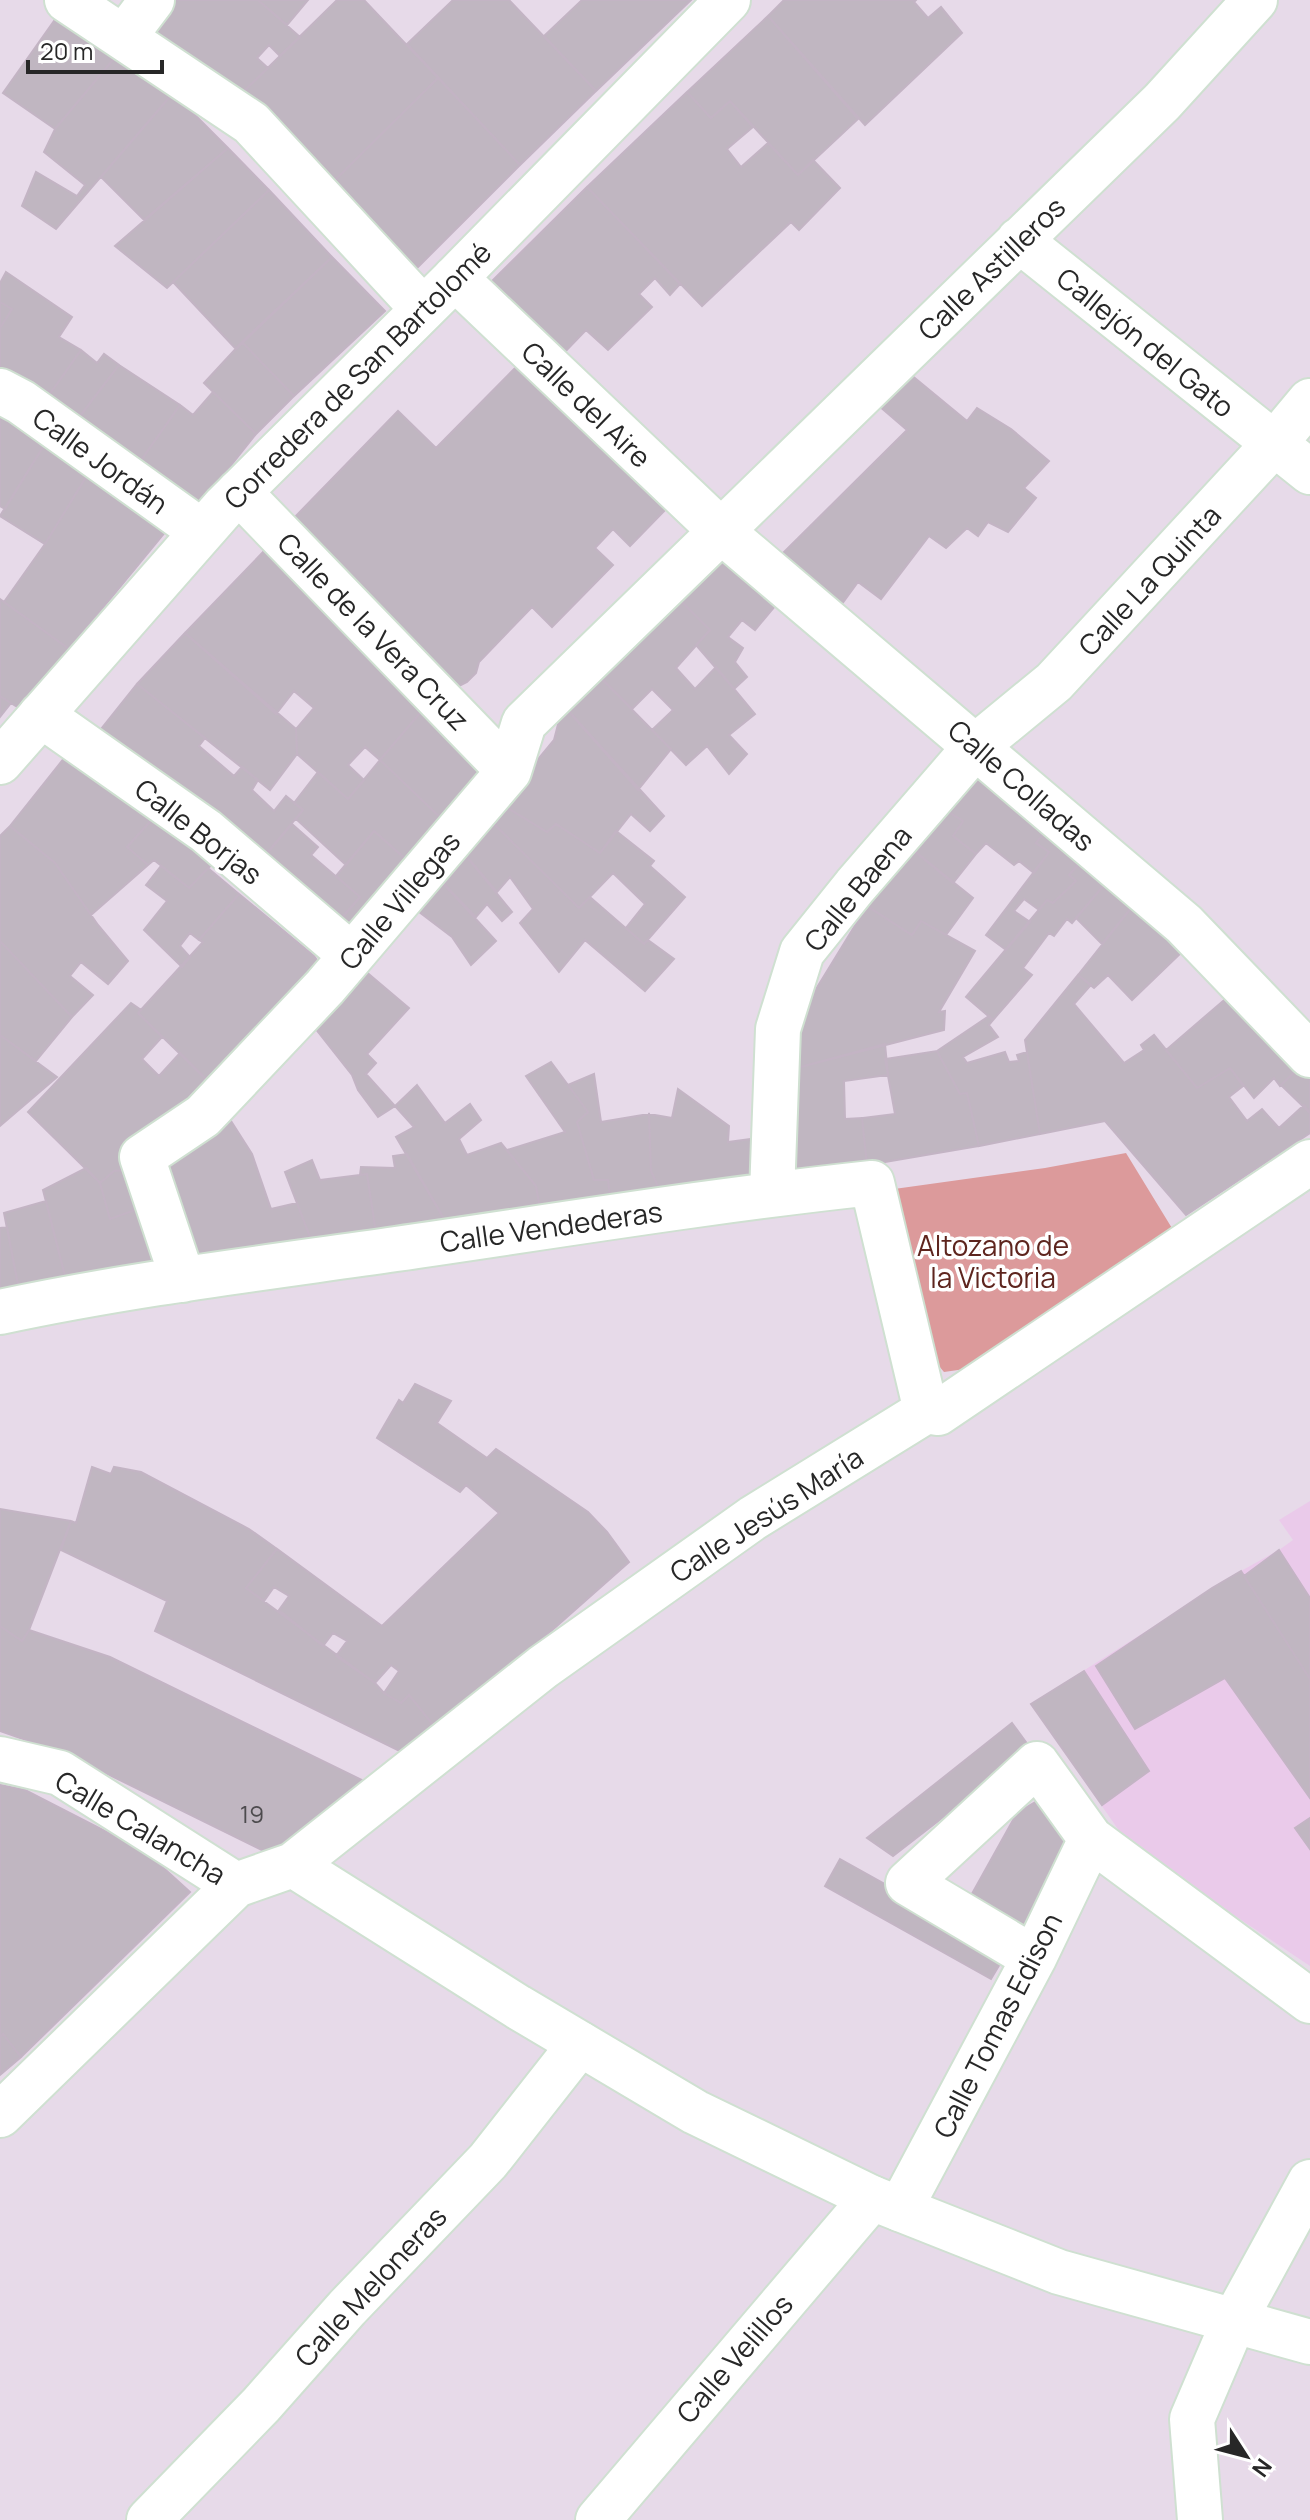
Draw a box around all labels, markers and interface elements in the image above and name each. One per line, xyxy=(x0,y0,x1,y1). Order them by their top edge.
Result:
scale bar xyxy=(28,24,162,74)
text: 20 m xyxy=(40,34,93,67)
street label: Calle Astilleros xyxy=(909,188,1073,348)
street label: Corredera de San Bartolomé xyxy=(215,233,499,517)
street label: Callejón del Gato xyxy=(1049,258,1243,426)
street label: Calle del Aire xyxy=(514,333,660,475)
street label: Calle Jordán xyxy=(26,398,176,522)
street label: Calle La Quinta xyxy=(1069,497,1229,663)
street label: Calle de la Vera Cruz xyxy=(270,524,478,738)
street label: Calle Colladas xyxy=(941,711,1103,859)
street label: Calle Borjas xyxy=(128,769,270,893)
street label: Calle Baena xyxy=(795,817,919,959)
street label: Calle Villegas xyxy=(330,823,468,977)
street label: Calle Vendederas xyxy=(437,1192,665,1260)
park label: Altozano de la Victoria xyxy=(917,1226,1069,1296)
street label: Calle Jesús María xyxy=(662,1437,870,1591)
street label: Calle Calancha xyxy=(49,1761,233,1893)
house number: 19 xyxy=(240,1797,264,1830)
street label: Calle Tomas Edison xyxy=(924,1906,1070,2144)
street label: Calle Meloneras xyxy=(286,2198,454,2374)
street label: Calle Velillos xyxy=(667,2285,801,2431)
north arrow xyxy=(1206,2416,1286,2496)
text: N xyxy=(1245,2453,1279,2483)

